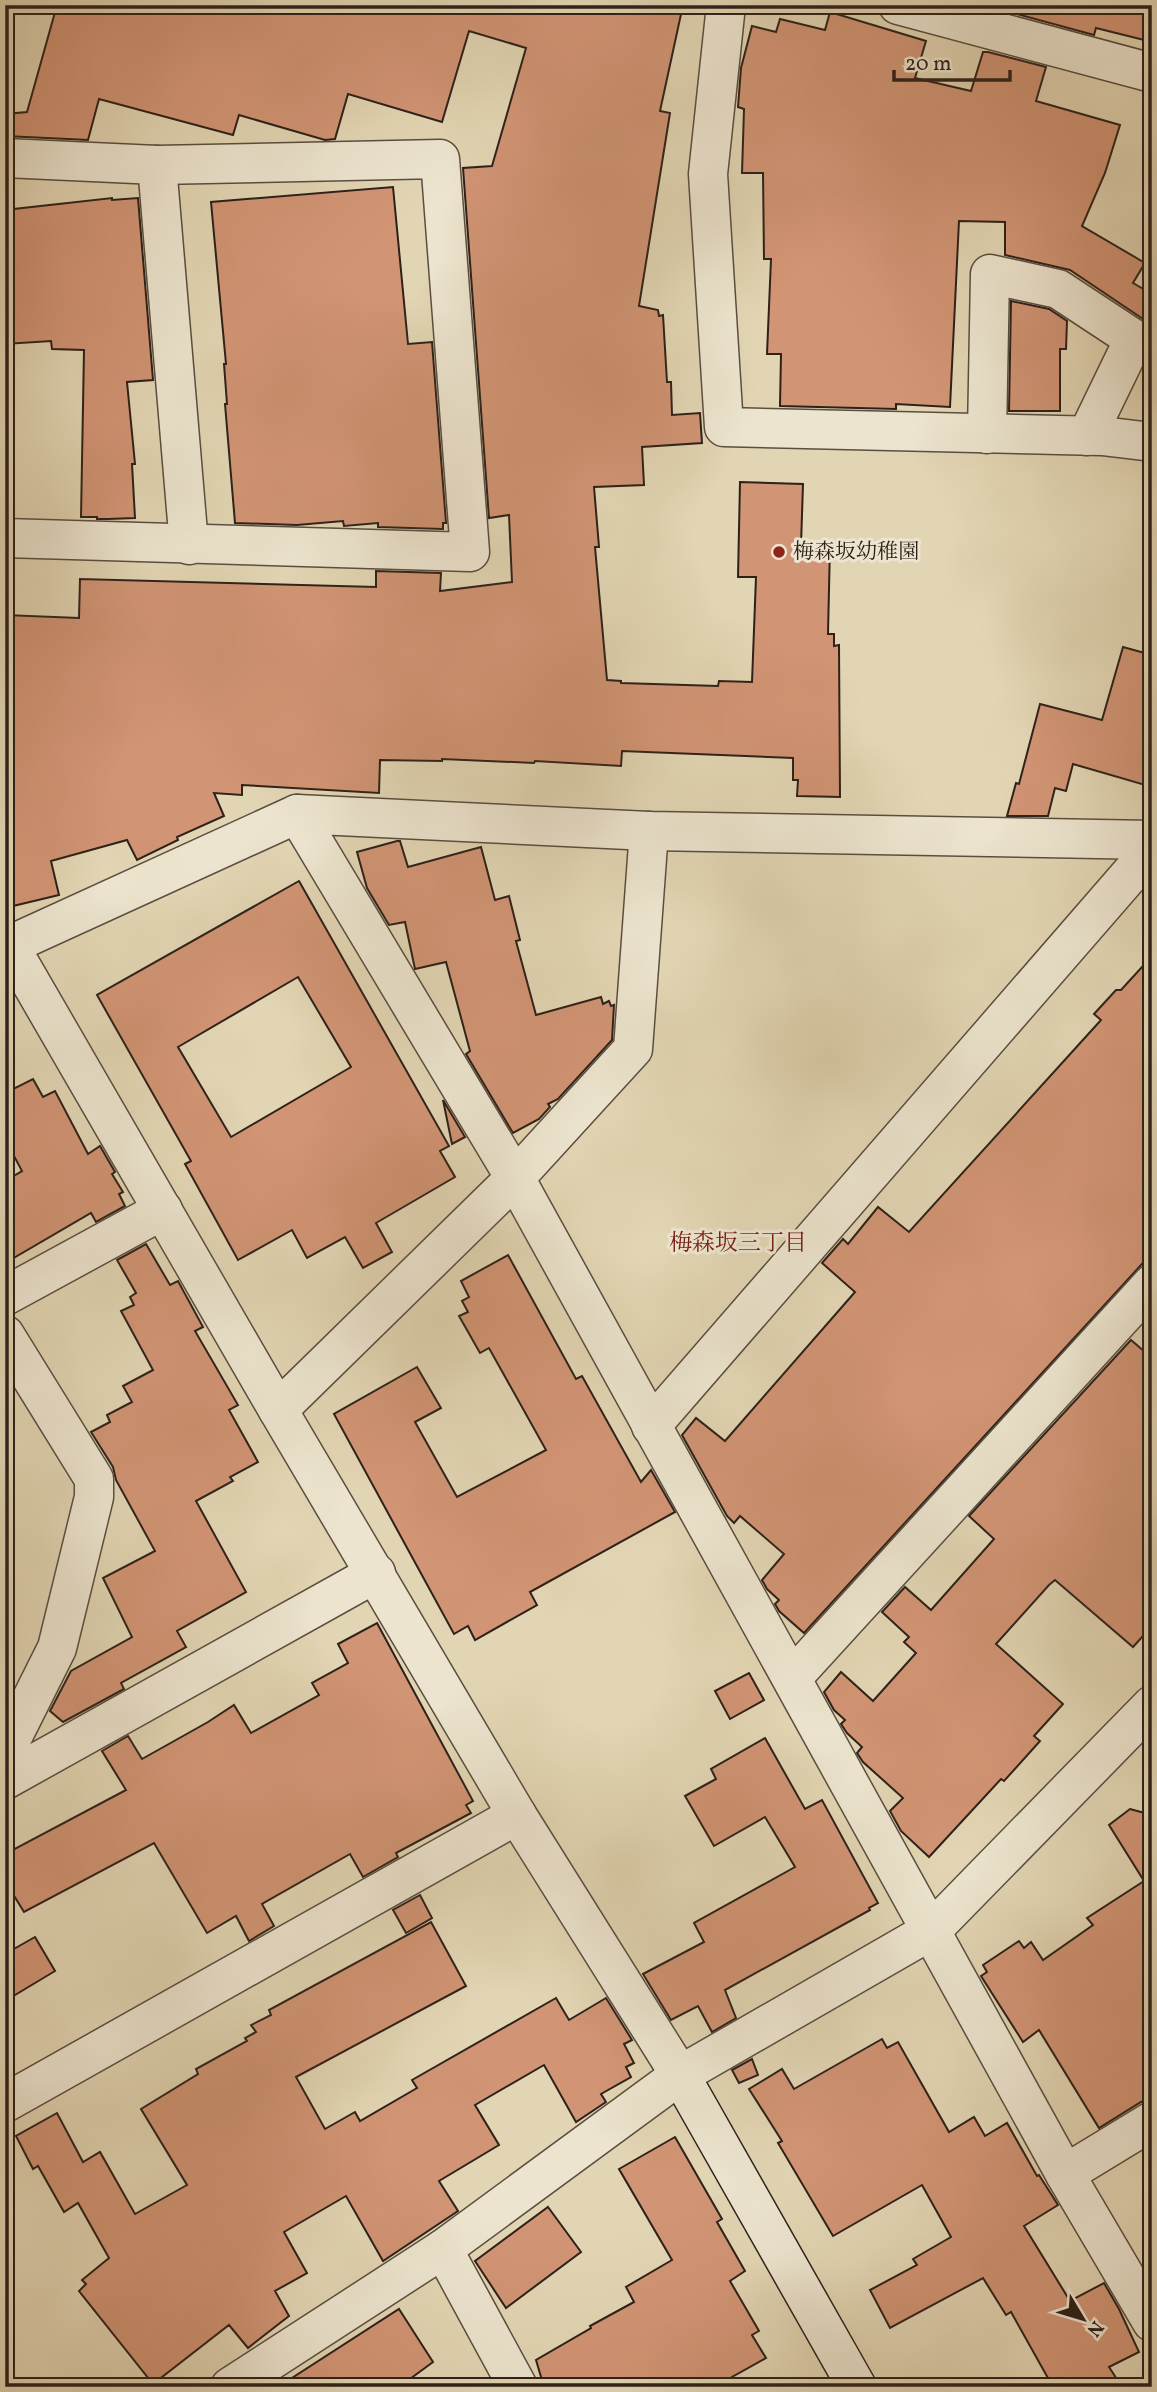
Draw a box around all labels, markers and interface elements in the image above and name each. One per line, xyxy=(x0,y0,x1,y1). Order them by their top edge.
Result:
scale bar xyxy=(894,38,1010,82)
text: 20 m xyxy=(905,50,951,79)
place label: 梅森坂幼稚園 xyxy=(793,538,919,567)
marker: 梅森坂幼稚園 xyxy=(771,544,787,560)
district label: 梅森坂三丁目 xyxy=(669,1228,807,1260)
north arrow xyxy=(1048,2284,1118,2354)
text: N xyxy=(1080,2315,1109,2342)

